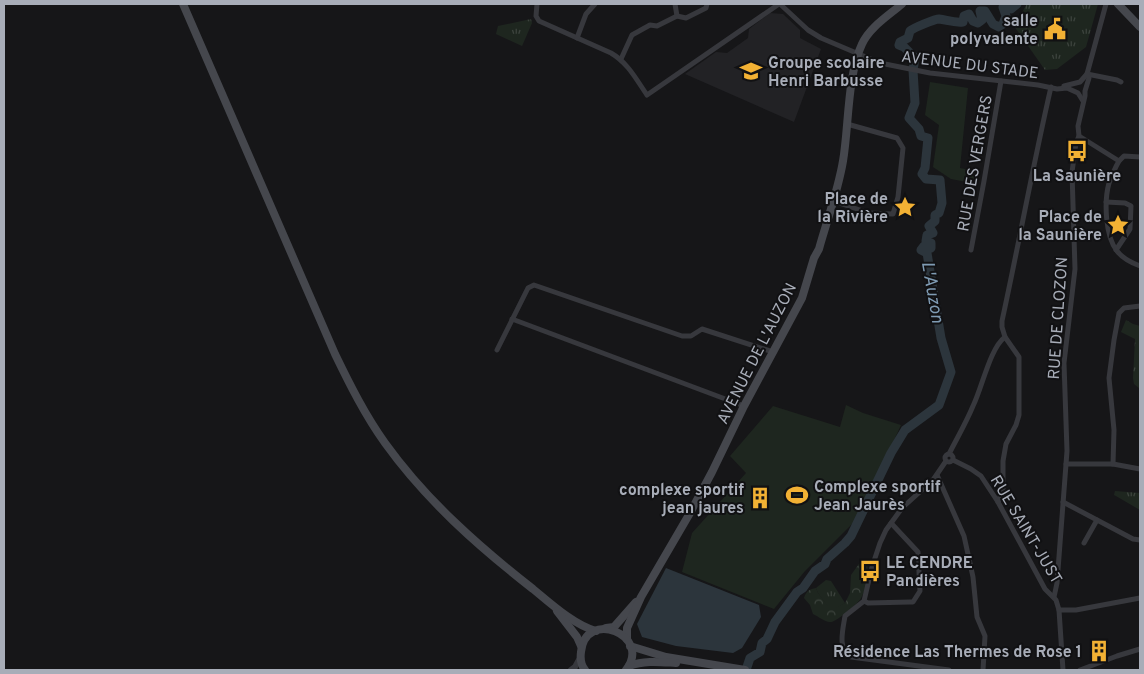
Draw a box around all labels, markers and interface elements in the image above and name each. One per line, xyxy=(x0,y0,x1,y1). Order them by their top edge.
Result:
place label: salle polyvalente xyxy=(950,12,1038,50)
public building icon: salle polyvalente xyxy=(1042,16,1068,42)
street label: AVENUE DU STADE xyxy=(900,48,1040,84)
place label: Groupe scolaire Henri Barbusse xyxy=(768,54,885,92)
school or university icon: Groupe scolaire Henri Barbusse xyxy=(738,58,764,84)
street label: RUE DES VERGERS xyxy=(954,94,998,233)
bus stop icon: La Saunière xyxy=(1064,138,1090,164)
place label: La Saunière xyxy=(1033,167,1121,187)
place label: Place de la Rivière xyxy=(817,190,888,228)
place icon: Place de la Rivière xyxy=(892,194,918,220)
place label: Place de la Saunière xyxy=(1018,208,1102,246)
place icon: Place de la Saunière xyxy=(1105,212,1131,238)
street label: RUE DE CLOZON xyxy=(1045,256,1073,380)
water label: L'Auzon xyxy=(915,260,948,325)
street label: AVENUE DE L'AUZON xyxy=(713,280,802,428)
street label: RUE SAINT-JUST xyxy=(985,472,1066,588)
place label: Complexe sportif Jean Jaurès xyxy=(814,478,941,516)
place label: complexe sportif jean jaures xyxy=(619,481,744,519)
sports icon: Complexe sportif Jean Jaurès xyxy=(784,482,810,508)
building icon: complexe sportif jean jaures xyxy=(747,485,773,511)
place label: LE CENDRE Pandières xyxy=(886,554,973,592)
bus stop icon: LE CENDRE Pandières xyxy=(857,558,883,584)
building icon: Résidence Las Thermes de Rose 1 xyxy=(1086,638,1112,664)
place label: Résidence Las Thermes de Rose 1 xyxy=(833,643,1082,663)

